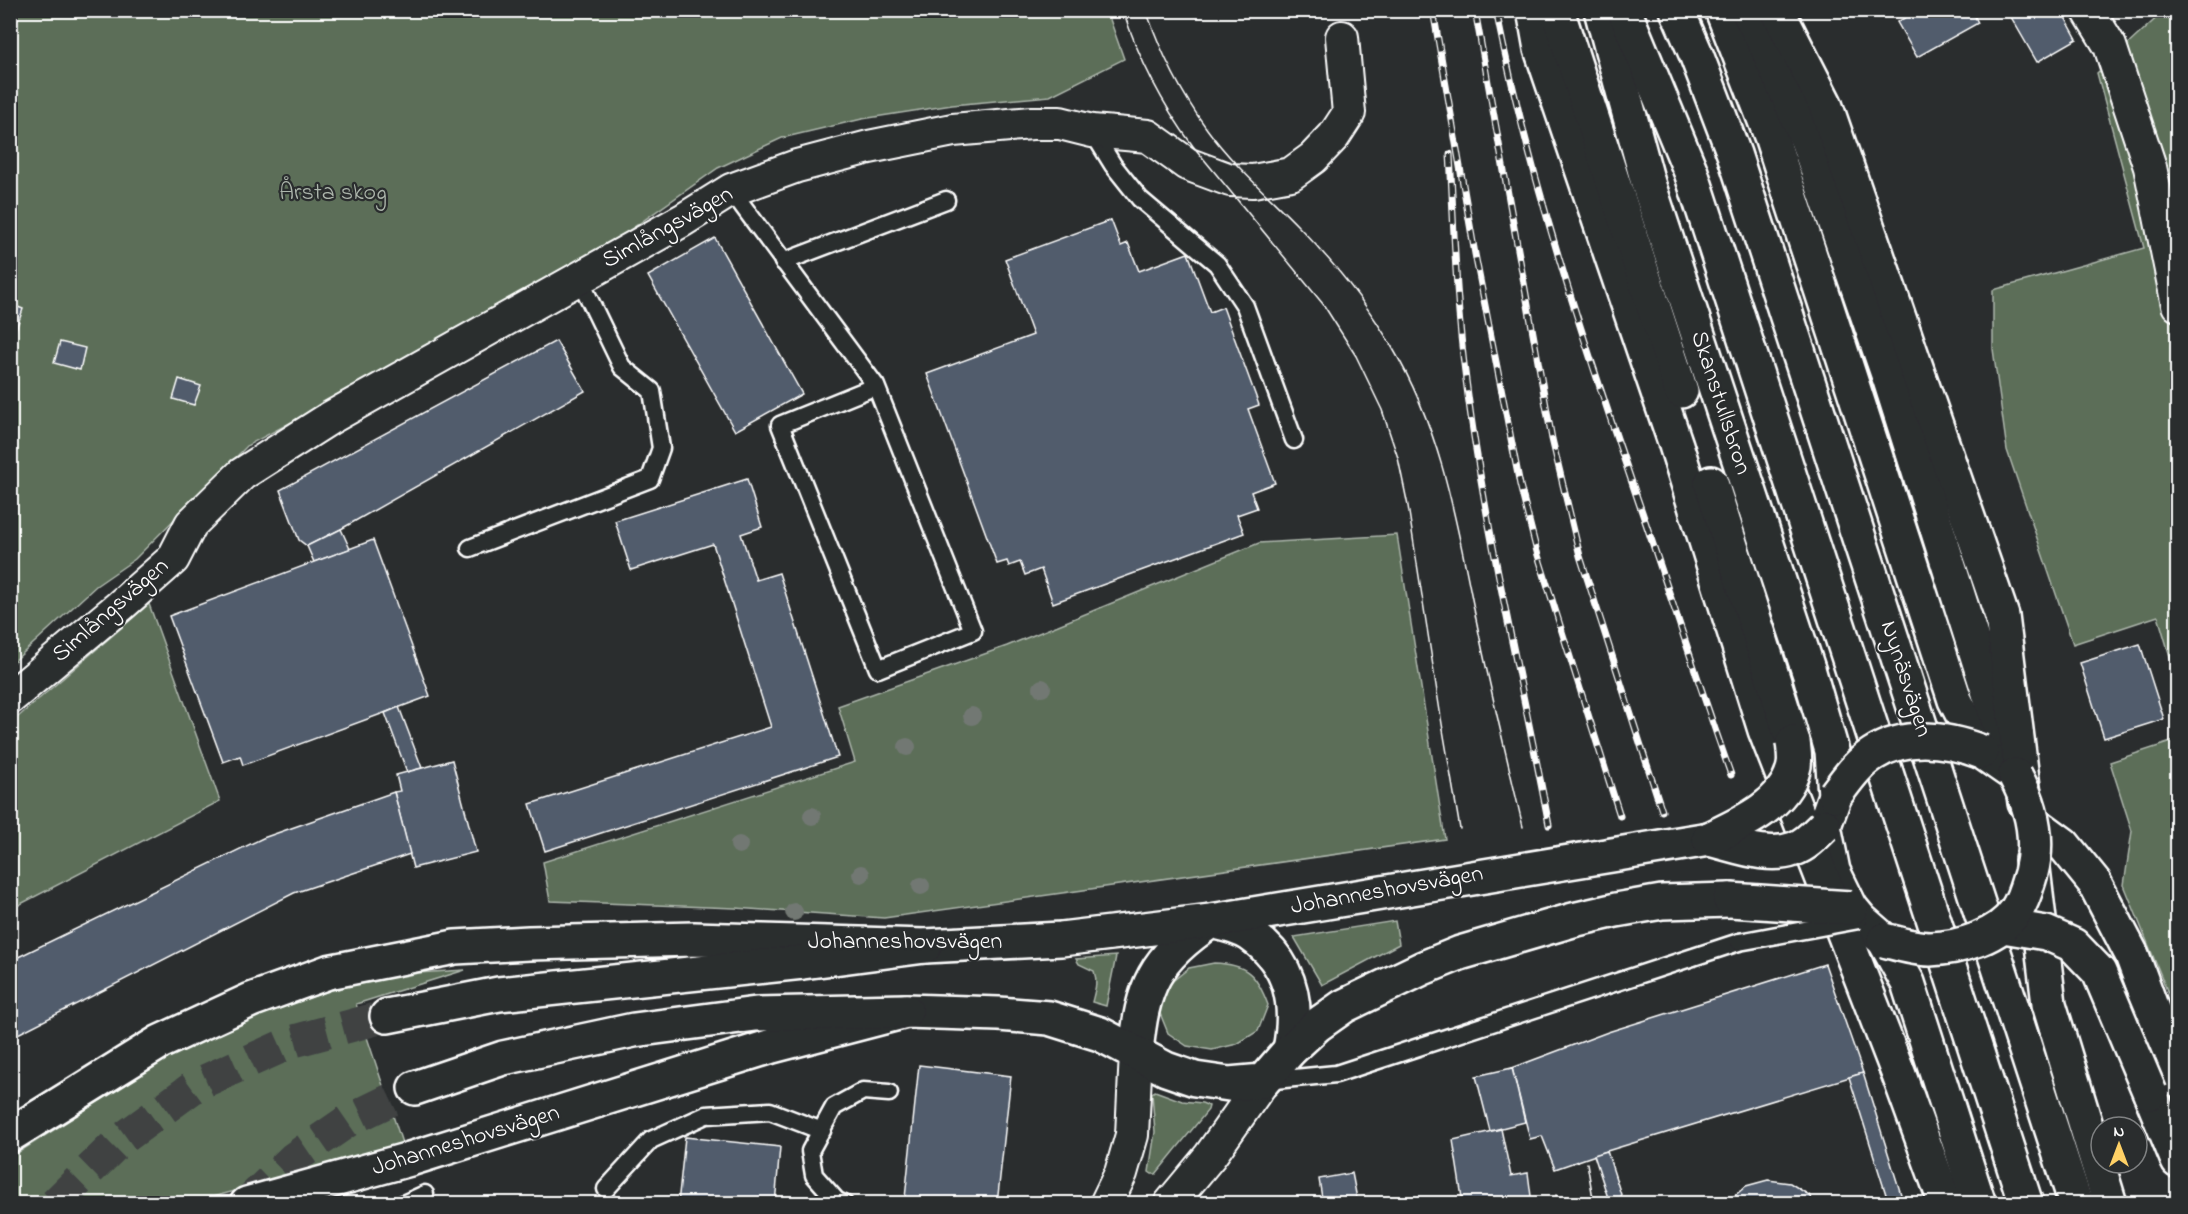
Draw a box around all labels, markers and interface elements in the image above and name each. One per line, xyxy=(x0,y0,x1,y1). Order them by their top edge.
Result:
park label: Årsta skog xyxy=(279,176,387,211)
street label: Simlångsvägen xyxy=(596,178,740,278)
street label: Skanstullsbron xyxy=(1680,327,1760,479)
street label: Simlångsvägen xyxy=(45,550,177,672)
street label: Nynäsvägen xyxy=(1869,616,1940,742)
street label: Johanneshovsvägen xyxy=(1288,857,1486,925)
street label: Johanneshovsvägen xyxy=(808,925,1002,960)
street label: Johanneshovsvägen xyxy=(368,1096,564,1186)
north arrow xyxy=(2089,1115,2149,1175)
text: N xyxy=(2114,1120,2125,1144)

